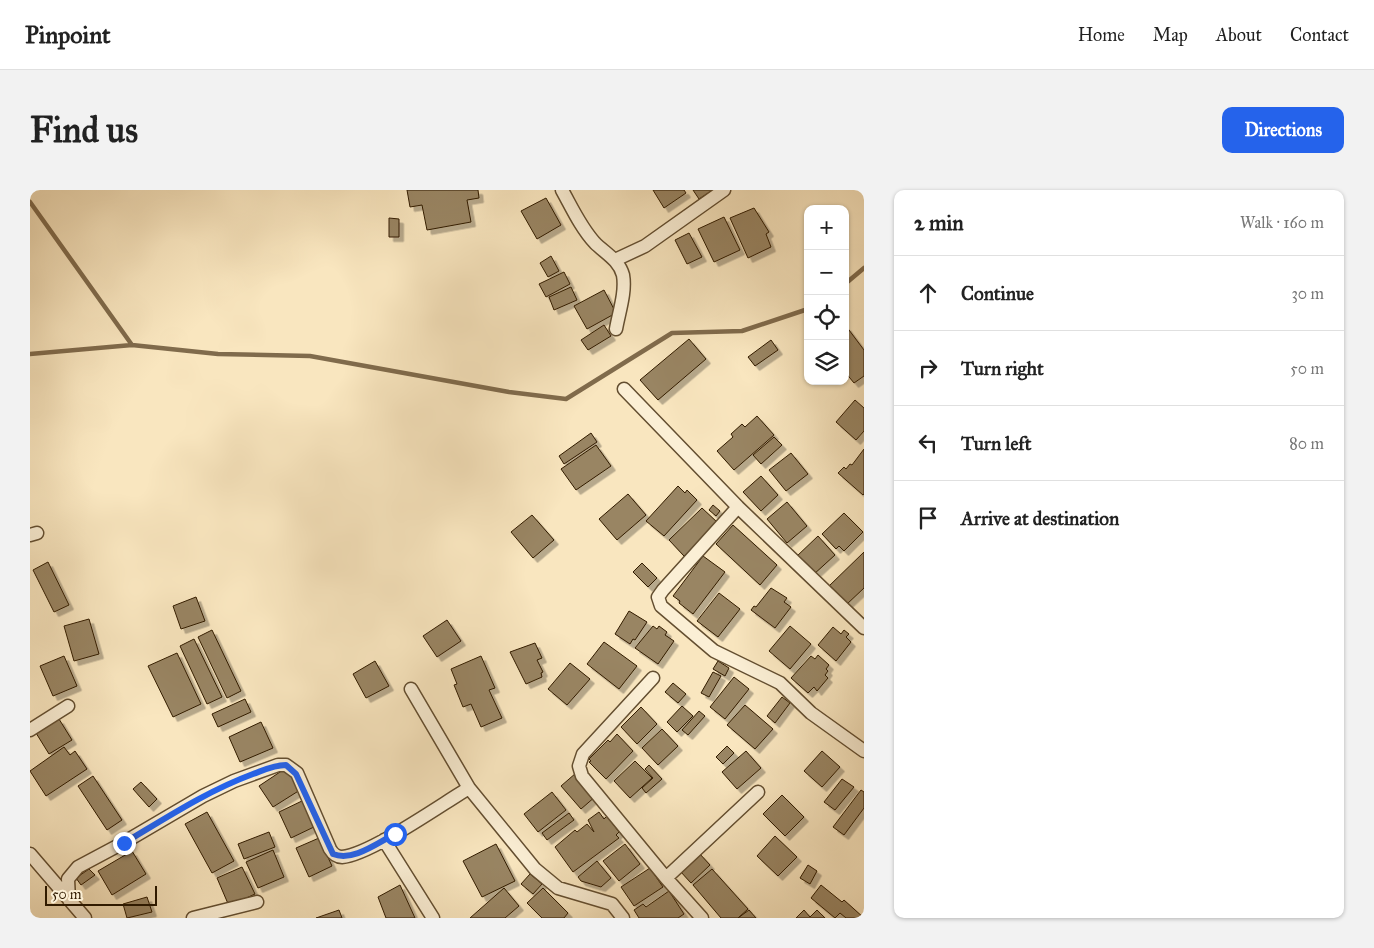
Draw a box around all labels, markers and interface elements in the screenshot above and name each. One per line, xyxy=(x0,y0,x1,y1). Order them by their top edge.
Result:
text: Pinpoint xyxy=(25,20,111,50)
text: Home xyxy=(1078,24,1125,46)
text: Map xyxy=(1153,24,1188,46)
text: About xyxy=(1216,24,1262,46)
text: Contact xyxy=(1290,24,1349,46)
button: Directions xyxy=(1222,107,1344,153)
text: Find us xyxy=(30,109,138,152)
map controls xyxy=(804,205,849,385)
button: + xyxy=(804,205,849,250)
text: 2 min xyxy=(914,210,964,236)
text: Walk · 160 m xyxy=(1240,213,1324,232)
button: − xyxy=(804,250,849,295)
icon: ahead xyxy=(914,279,942,307)
text: Continue xyxy=(961,282,1034,305)
text: 30 m xyxy=(1291,284,1324,303)
button: locate xyxy=(804,295,849,340)
button: layers xyxy=(804,340,849,385)
icon: right xyxy=(914,354,942,382)
text: Turn right xyxy=(961,357,1044,380)
text: 50 m xyxy=(1290,359,1324,378)
icon: left xyxy=(914,429,942,457)
text: Turn left xyxy=(961,432,1031,455)
text: 80 m xyxy=(1289,434,1324,453)
icon: arrive xyxy=(914,504,942,532)
text: Arrive at destination xyxy=(961,507,1119,530)
route start xyxy=(384,823,407,846)
route end xyxy=(113,832,136,855)
scale bar xyxy=(45,883,158,906)
text: 50 m xyxy=(52,886,81,903)

